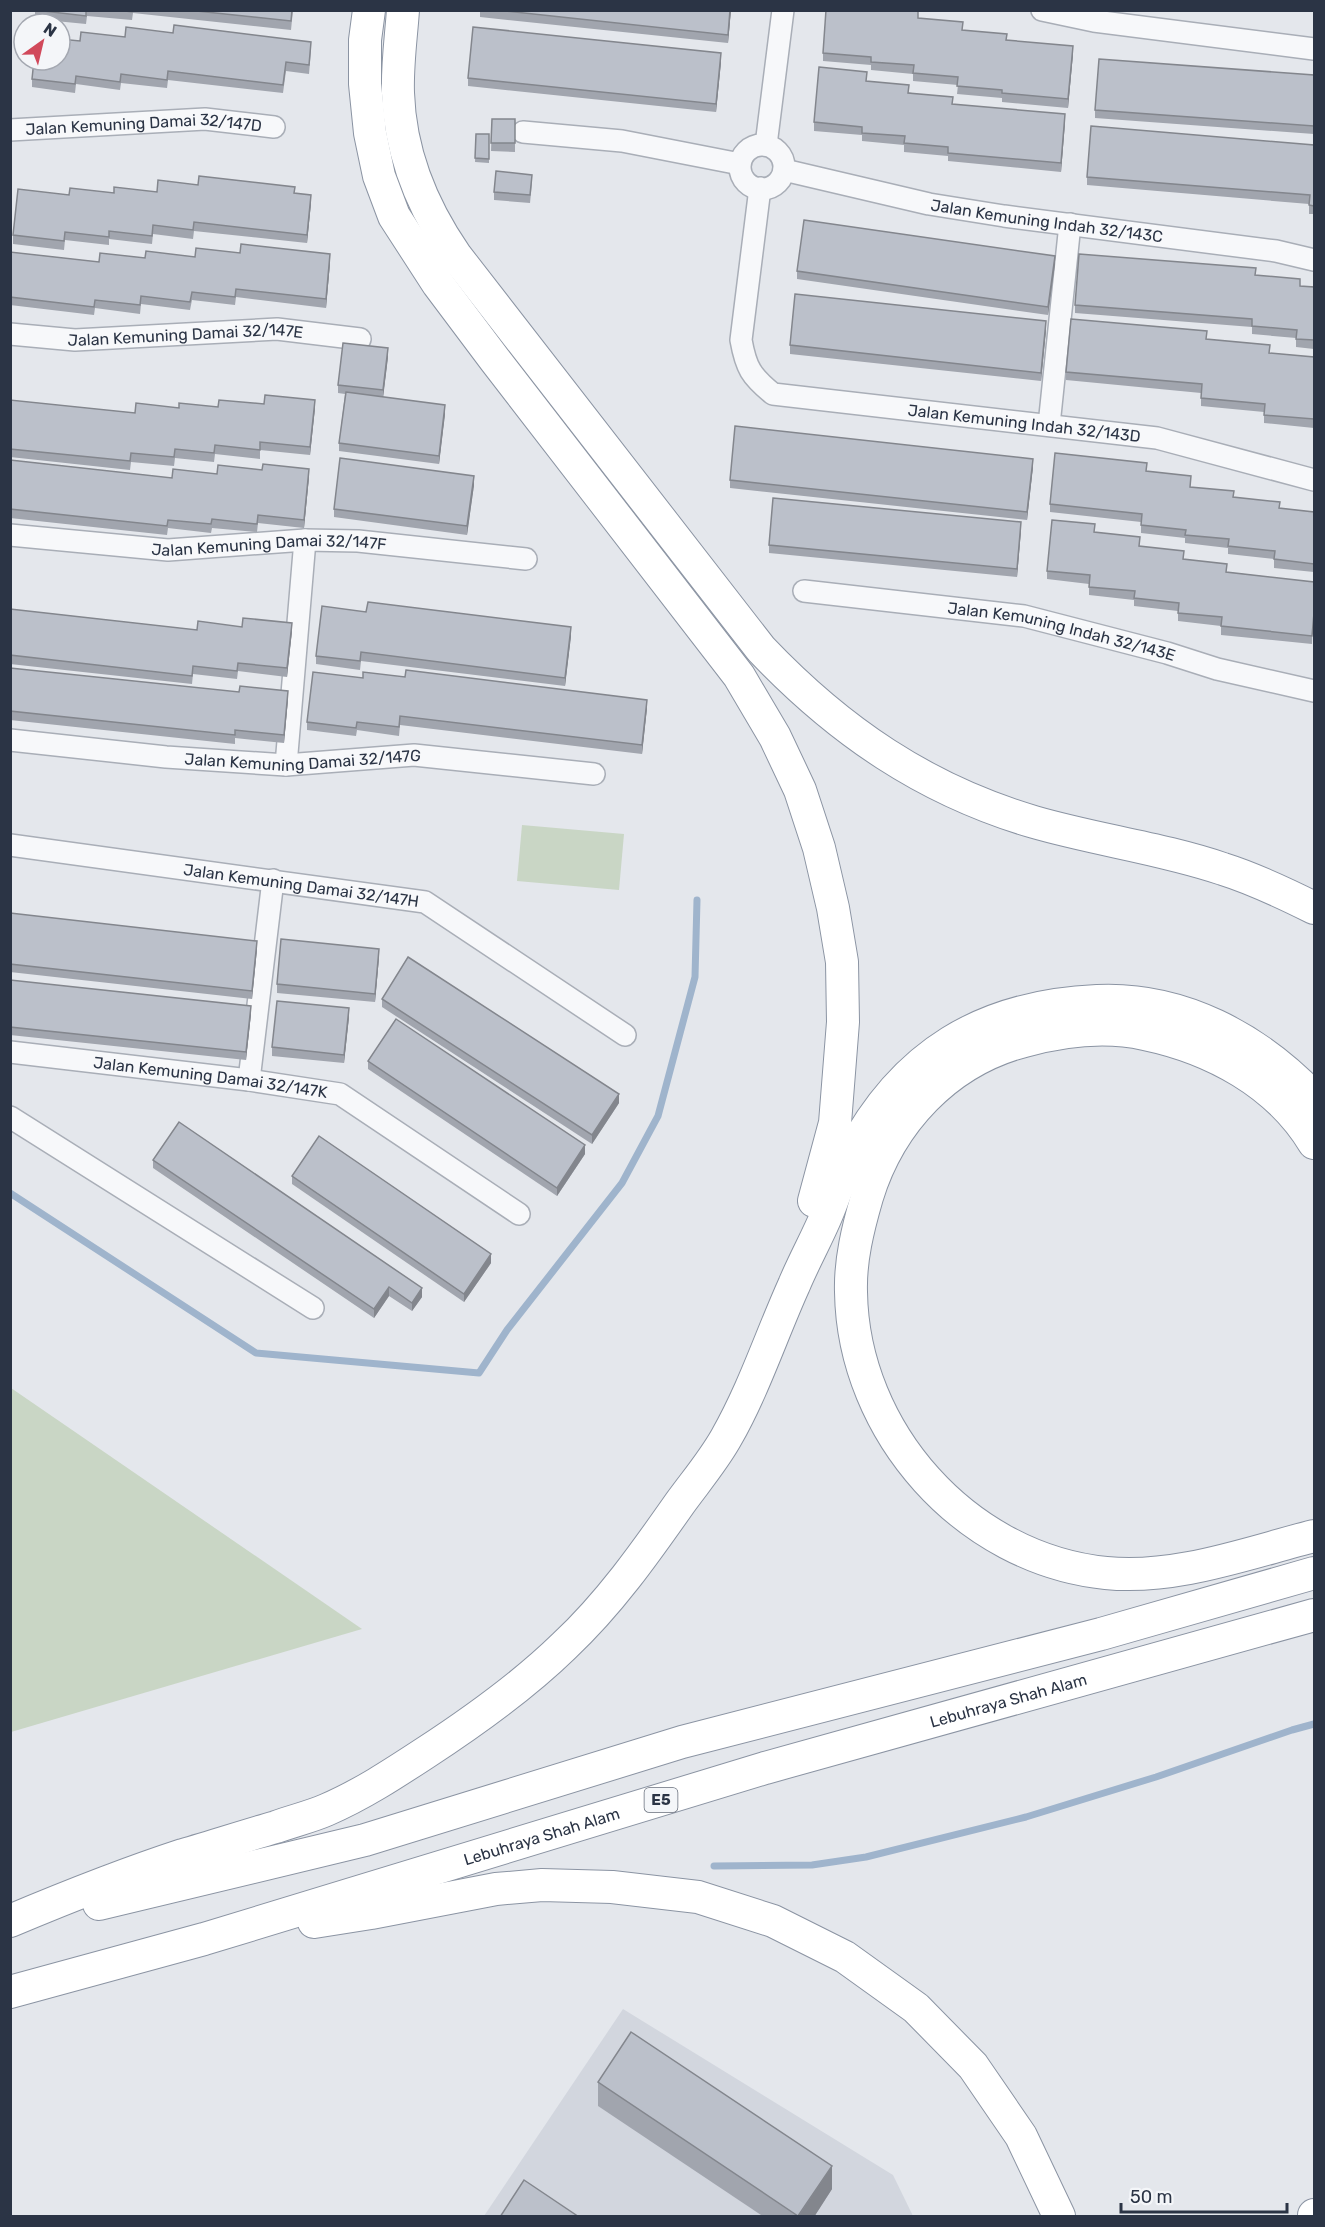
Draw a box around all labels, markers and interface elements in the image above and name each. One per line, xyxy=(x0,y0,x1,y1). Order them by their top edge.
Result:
north arrow xyxy=(12,12,72,72)
text: N xyxy=(40,19,60,41)
street label: Jalan Kemuning Damai 32/147D xyxy=(25,109,263,139)
street label: Jalan Kemuning Indah 32/143C xyxy=(930,195,1164,246)
street label: Jalan Kemuning Damai 32/147E xyxy=(67,319,304,350)
street label: Jalan Kemuning Indah 32/143D xyxy=(907,400,1142,446)
street label: Jalan Kemuning Damai 32/147F xyxy=(151,530,388,560)
street label: Jalan Kemuning Indah 32/143E xyxy=(947,598,1178,665)
street label: Jalan Kemuning Damai 32/147G xyxy=(184,745,422,775)
street label: Jalan Kemuning Damai 32/147H xyxy=(182,859,420,911)
street label: Jalan Kemuning Damai 32/147K xyxy=(92,1052,329,1102)
street label: Lebuhraya Shah Alam xyxy=(927,1669,1089,1731)
road number: E5 xyxy=(644,1788,678,1812)
street label: Lebuhraya Shah Alam xyxy=(461,1803,622,1869)
scale bar xyxy=(1121,2176,1288,2214)
text: 50 m xyxy=(1130,2186,1173,2208)

